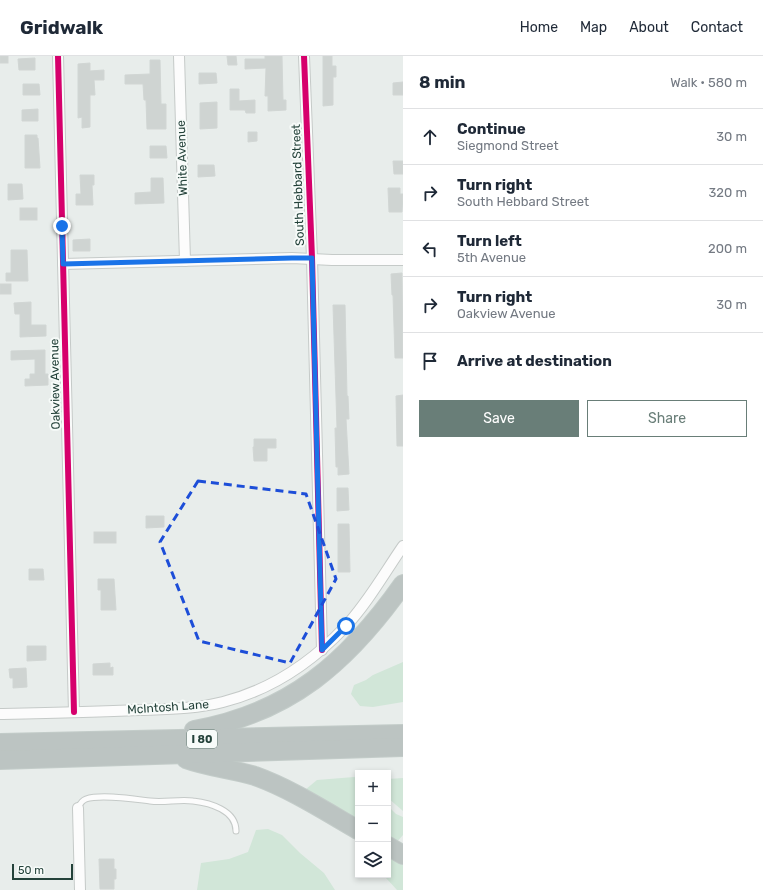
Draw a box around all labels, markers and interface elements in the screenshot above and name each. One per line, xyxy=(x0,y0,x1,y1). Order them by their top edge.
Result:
text: Gridwalk xyxy=(20,16,103,39)
text: Home xyxy=(520,19,558,36)
text: Map xyxy=(580,19,607,36)
text: About xyxy=(629,19,669,36)
text: Contact xyxy=(691,19,743,36)
text: 8 min xyxy=(419,72,466,92)
text: Walk · 580 m xyxy=(670,75,747,90)
street label: White Avenue xyxy=(174,120,190,196)
text: Continue xyxy=(457,120,526,138)
street label: South Hebbard Street xyxy=(289,124,307,246)
icon: ahead xyxy=(419,126,441,148)
text: 30 m xyxy=(716,129,747,144)
text: Siegmond Street xyxy=(457,138,559,153)
text: Turn right xyxy=(457,176,532,194)
icon: right xyxy=(419,182,441,204)
text: 320 m xyxy=(709,185,747,200)
text: South Hebbard Street xyxy=(457,194,589,209)
route end xyxy=(53,217,71,235)
text: Turn left xyxy=(457,232,522,250)
icon: left xyxy=(419,238,441,260)
text: 200 m xyxy=(708,241,747,256)
text: 5th Avenue xyxy=(457,250,526,265)
text: Turn right xyxy=(457,288,532,306)
icon: right xyxy=(419,294,441,316)
text: 30 m xyxy=(716,297,747,312)
text: Oakview Avenue xyxy=(457,306,556,321)
street label: Oakview Avenue xyxy=(47,338,63,430)
icon: arrive xyxy=(419,350,441,372)
text: Arrive at destination xyxy=(457,352,612,370)
button: Save xyxy=(419,400,579,437)
button: Share xyxy=(587,400,747,437)
route start xyxy=(337,617,355,635)
street label: McIntosh Lane xyxy=(127,697,210,717)
road number: I 80 xyxy=(187,730,217,748)
map controls xyxy=(355,770,391,878)
button: + xyxy=(355,770,391,806)
button: − xyxy=(355,806,391,842)
button: layers xyxy=(355,842,391,878)
scale bar xyxy=(12,862,73,881)
text: 50 m xyxy=(18,864,44,877)

